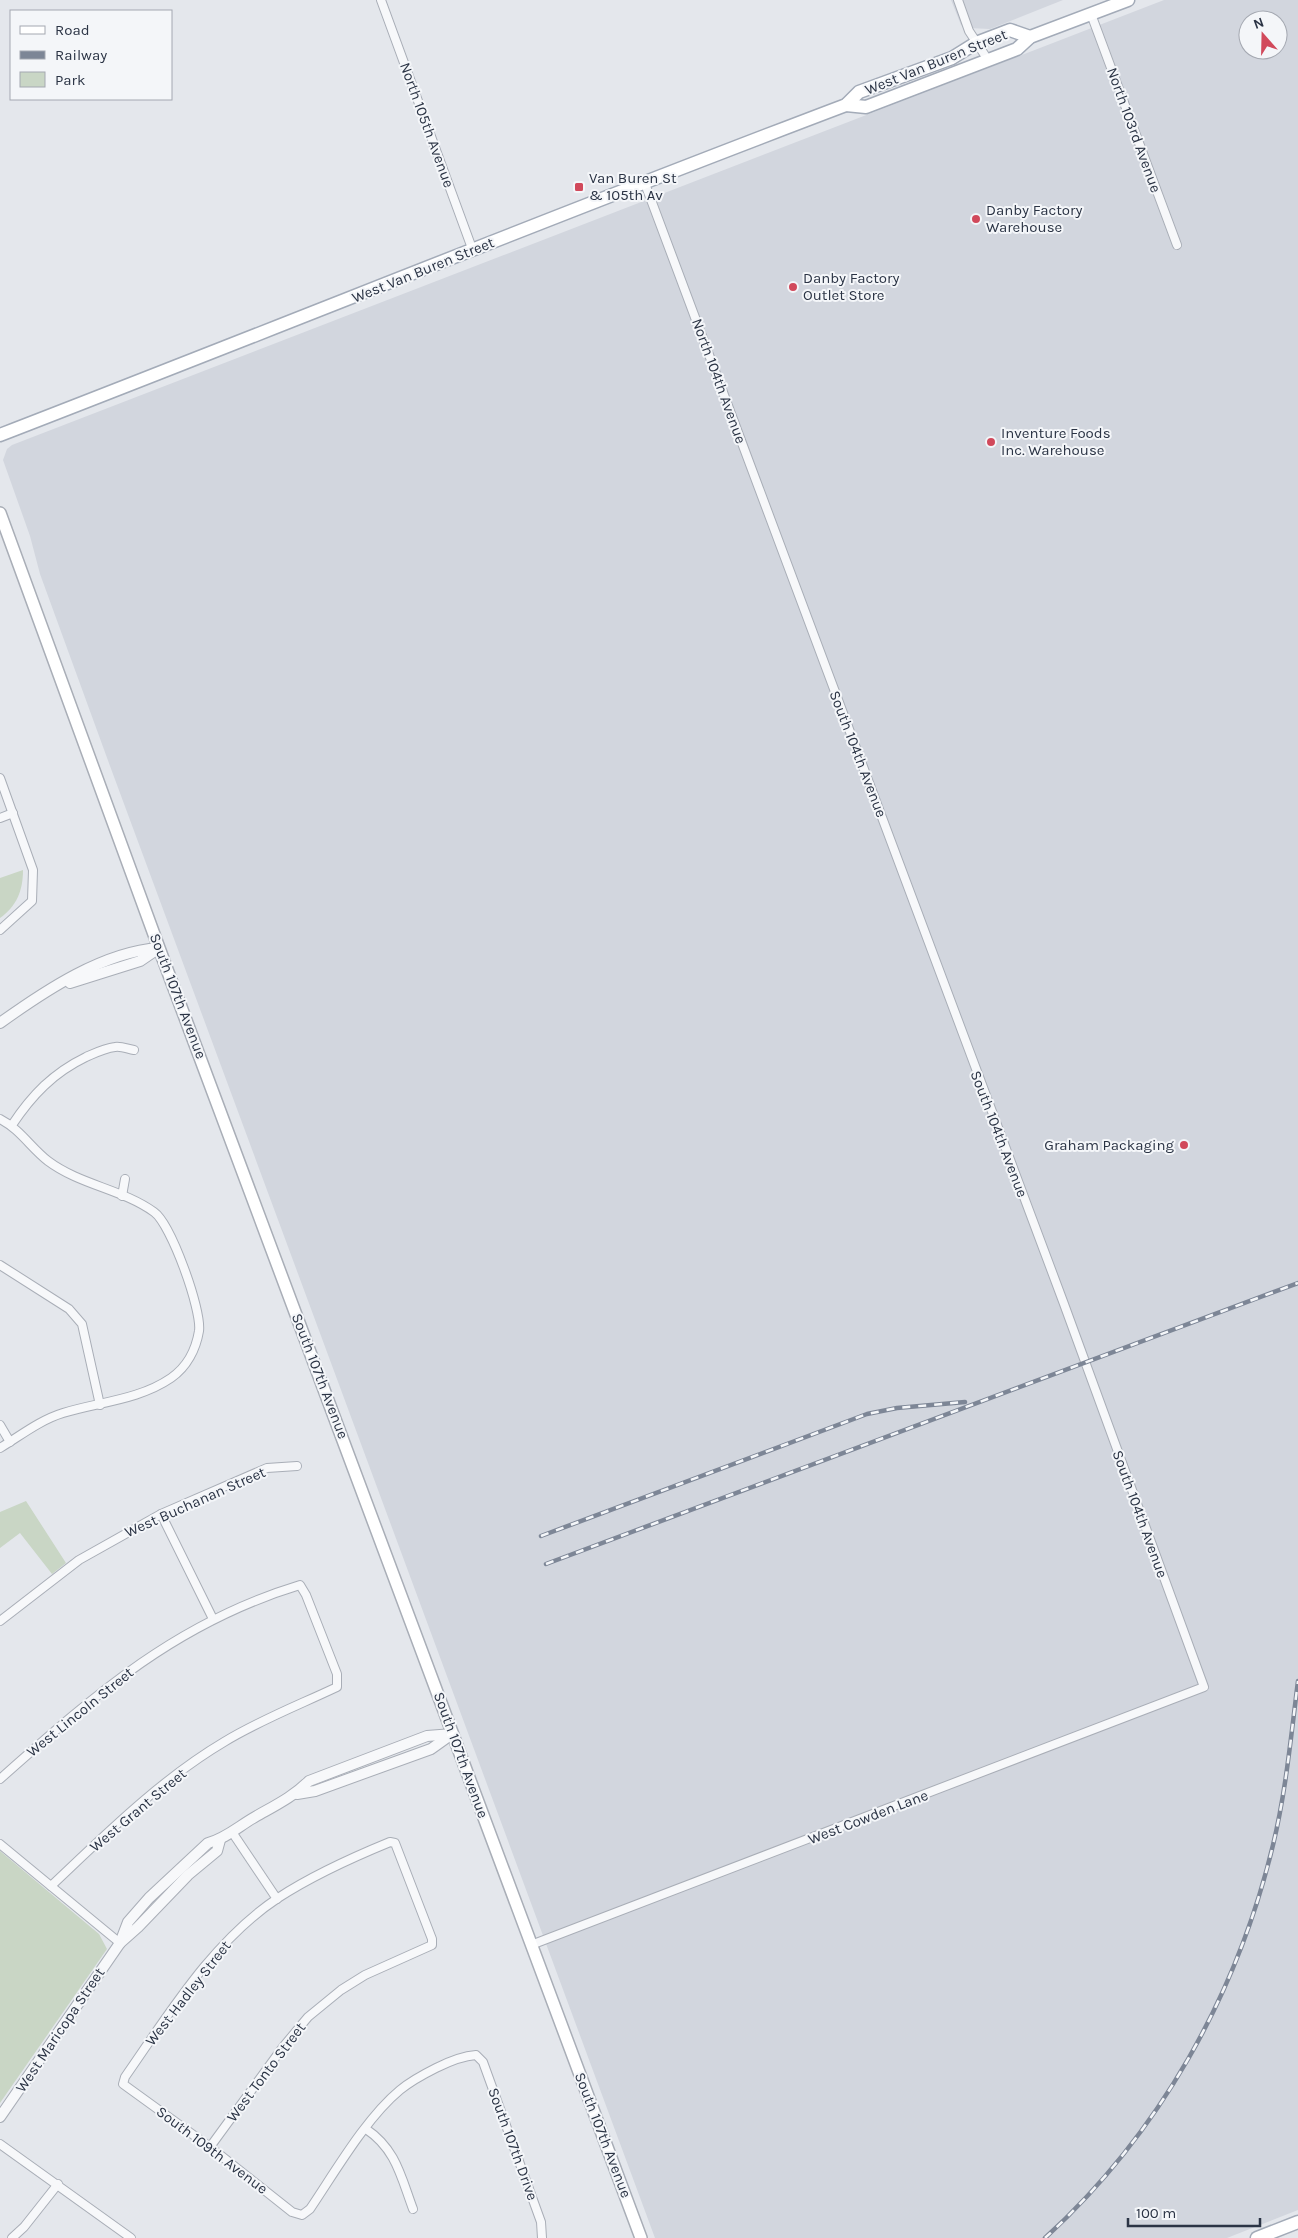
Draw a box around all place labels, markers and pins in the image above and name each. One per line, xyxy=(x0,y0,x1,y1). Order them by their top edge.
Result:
place label: Van Buren St & 105th Av xyxy=(589,169,677,204)
marker: Van Buren St & 105th Av xyxy=(573,181,585,193)
place label: Danby Factory Warehouse xyxy=(986,201,1082,236)
marker: Danby Factory Warehouse xyxy=(970,213,982,225)
place label: Danby Factory Outlet Store xyxy=(803,269,899,304)
marker: Danby Factory Outlet Store xyxy=(787,281,799,293)
place label: Inventure Foods Inc. Warehouse xyxy=(1001,424,1111,459)
marker: Inventure Foods Inc. Warehouse xyxy=(985,436,997,448)
place label: Graham Packaging xyxy=(1044,1136,1175,1154)
marker: Graham Packaging xyxy=(1178,1139,1190,1151)

